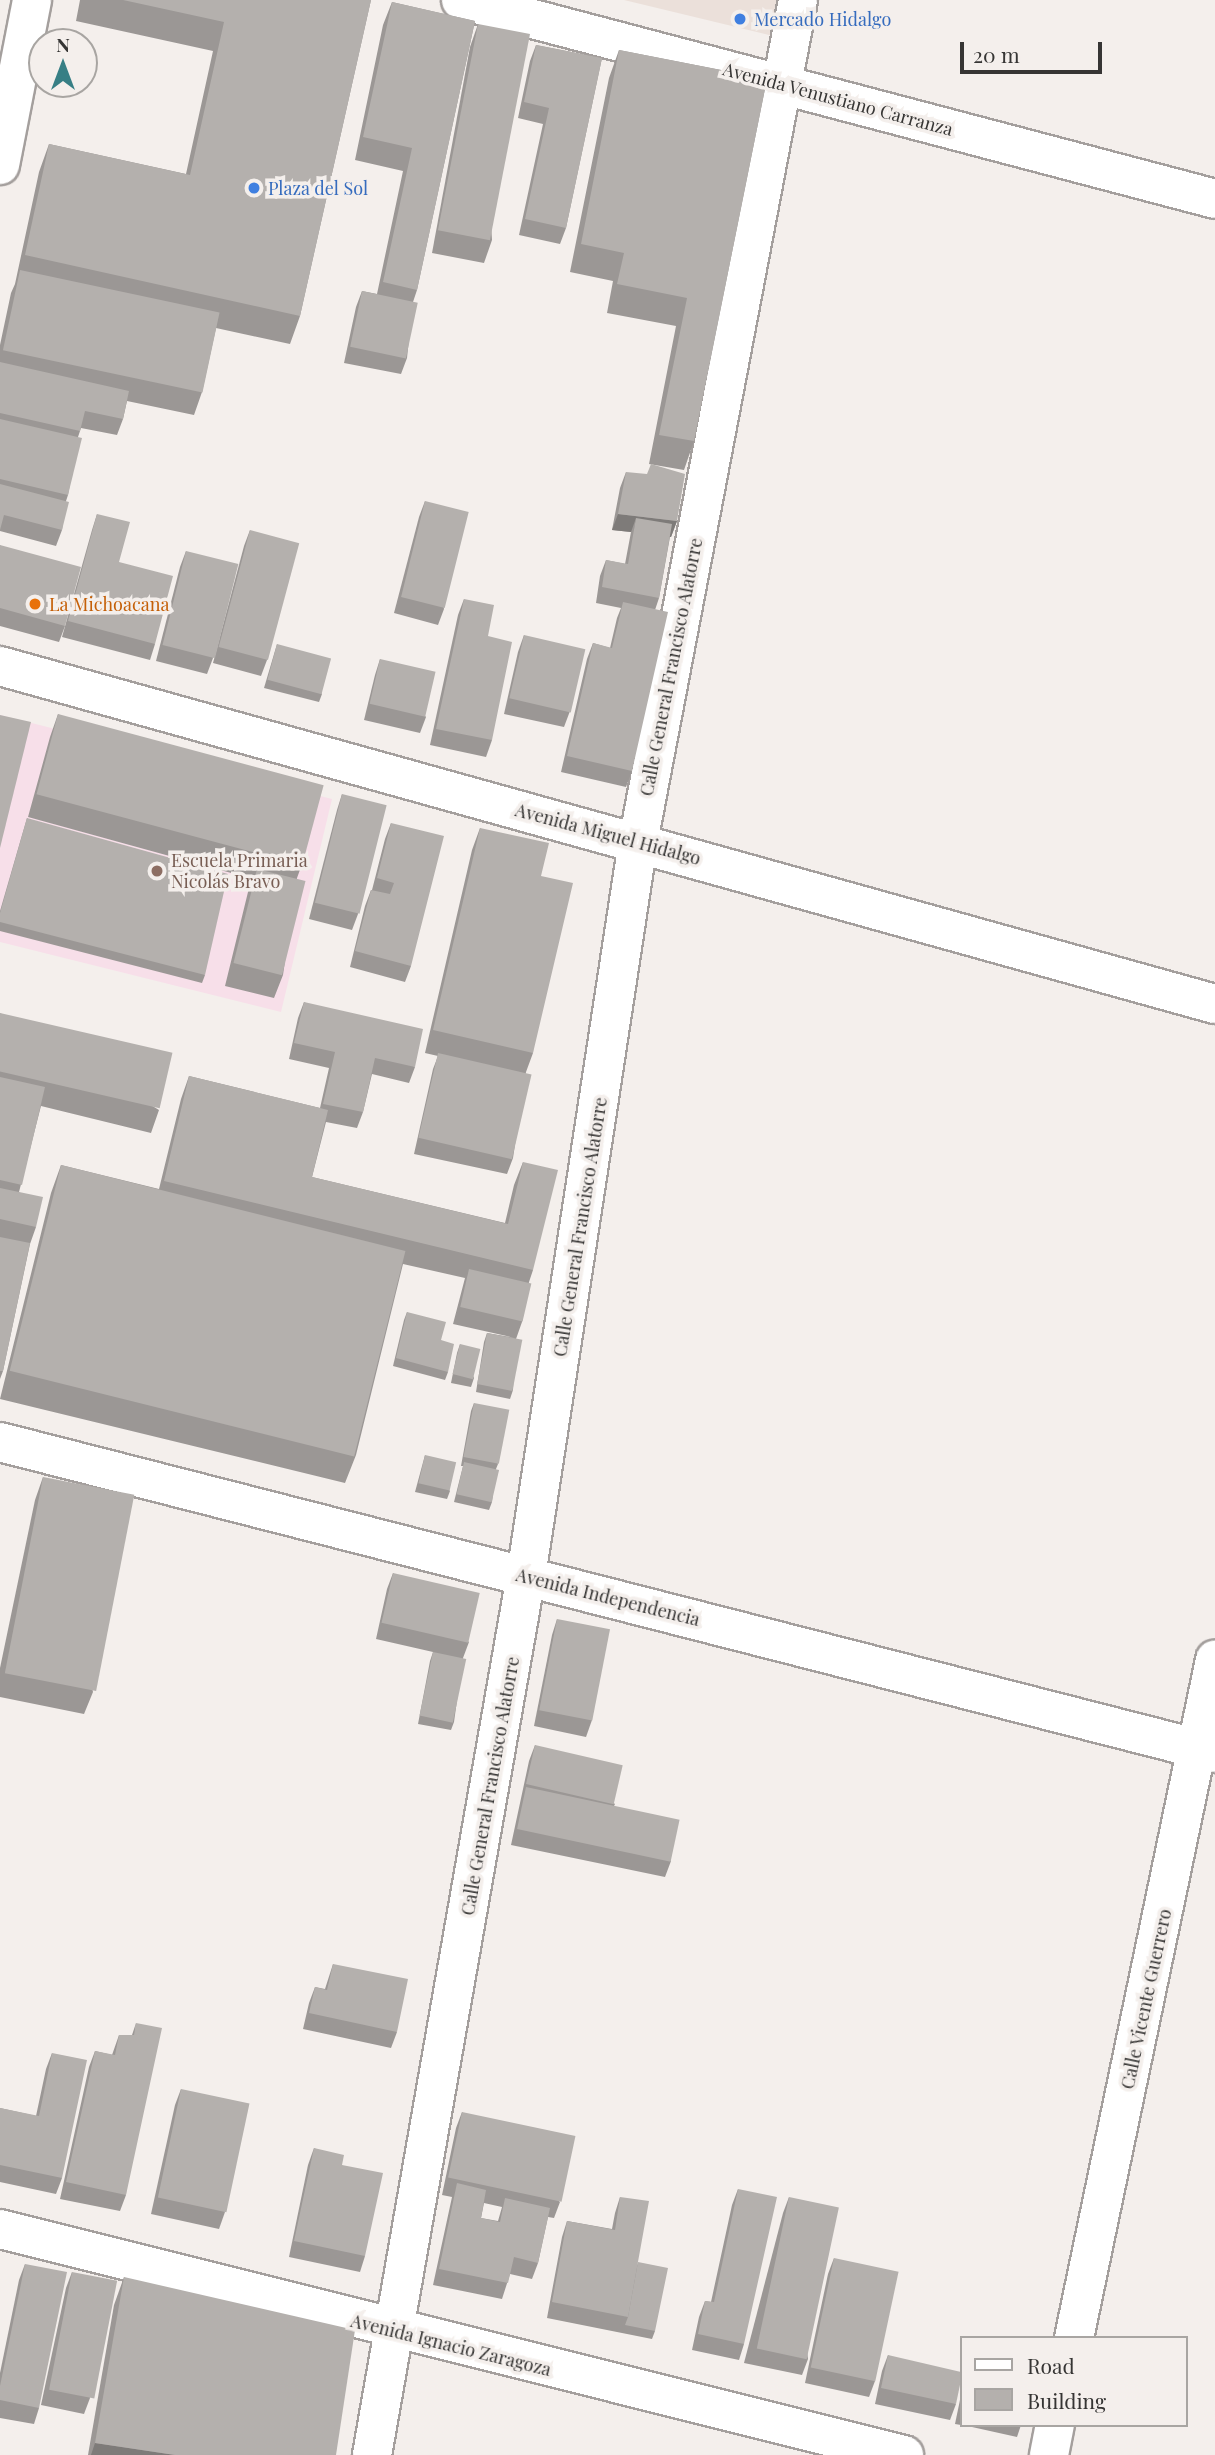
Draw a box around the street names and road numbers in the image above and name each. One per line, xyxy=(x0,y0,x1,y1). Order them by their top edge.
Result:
street label: Avenida Venustiano Carranza xyxy=(720,58,956,140)
street label: Calle General Francisco Alatorre xyxy=(635,536,707,798)
street label: Avenida Miguel Hidalgo xyxy=(513,799,703,869)
street label: Calle General Francisco Alatorre xyxy=(549,1096,611,1358)
street label: Avenida Independencia xyxy=(514,1564,702,1630)
street label: Calle General Francisco Alatorre xyxy=(457,1655,523,1917)
street label: Calle Vicente Guerrero xyxy=(1116,1907,1176,2091)
street label: Avenida Ignacio Zaragoza xyxy=(348,2310,554,2380)

